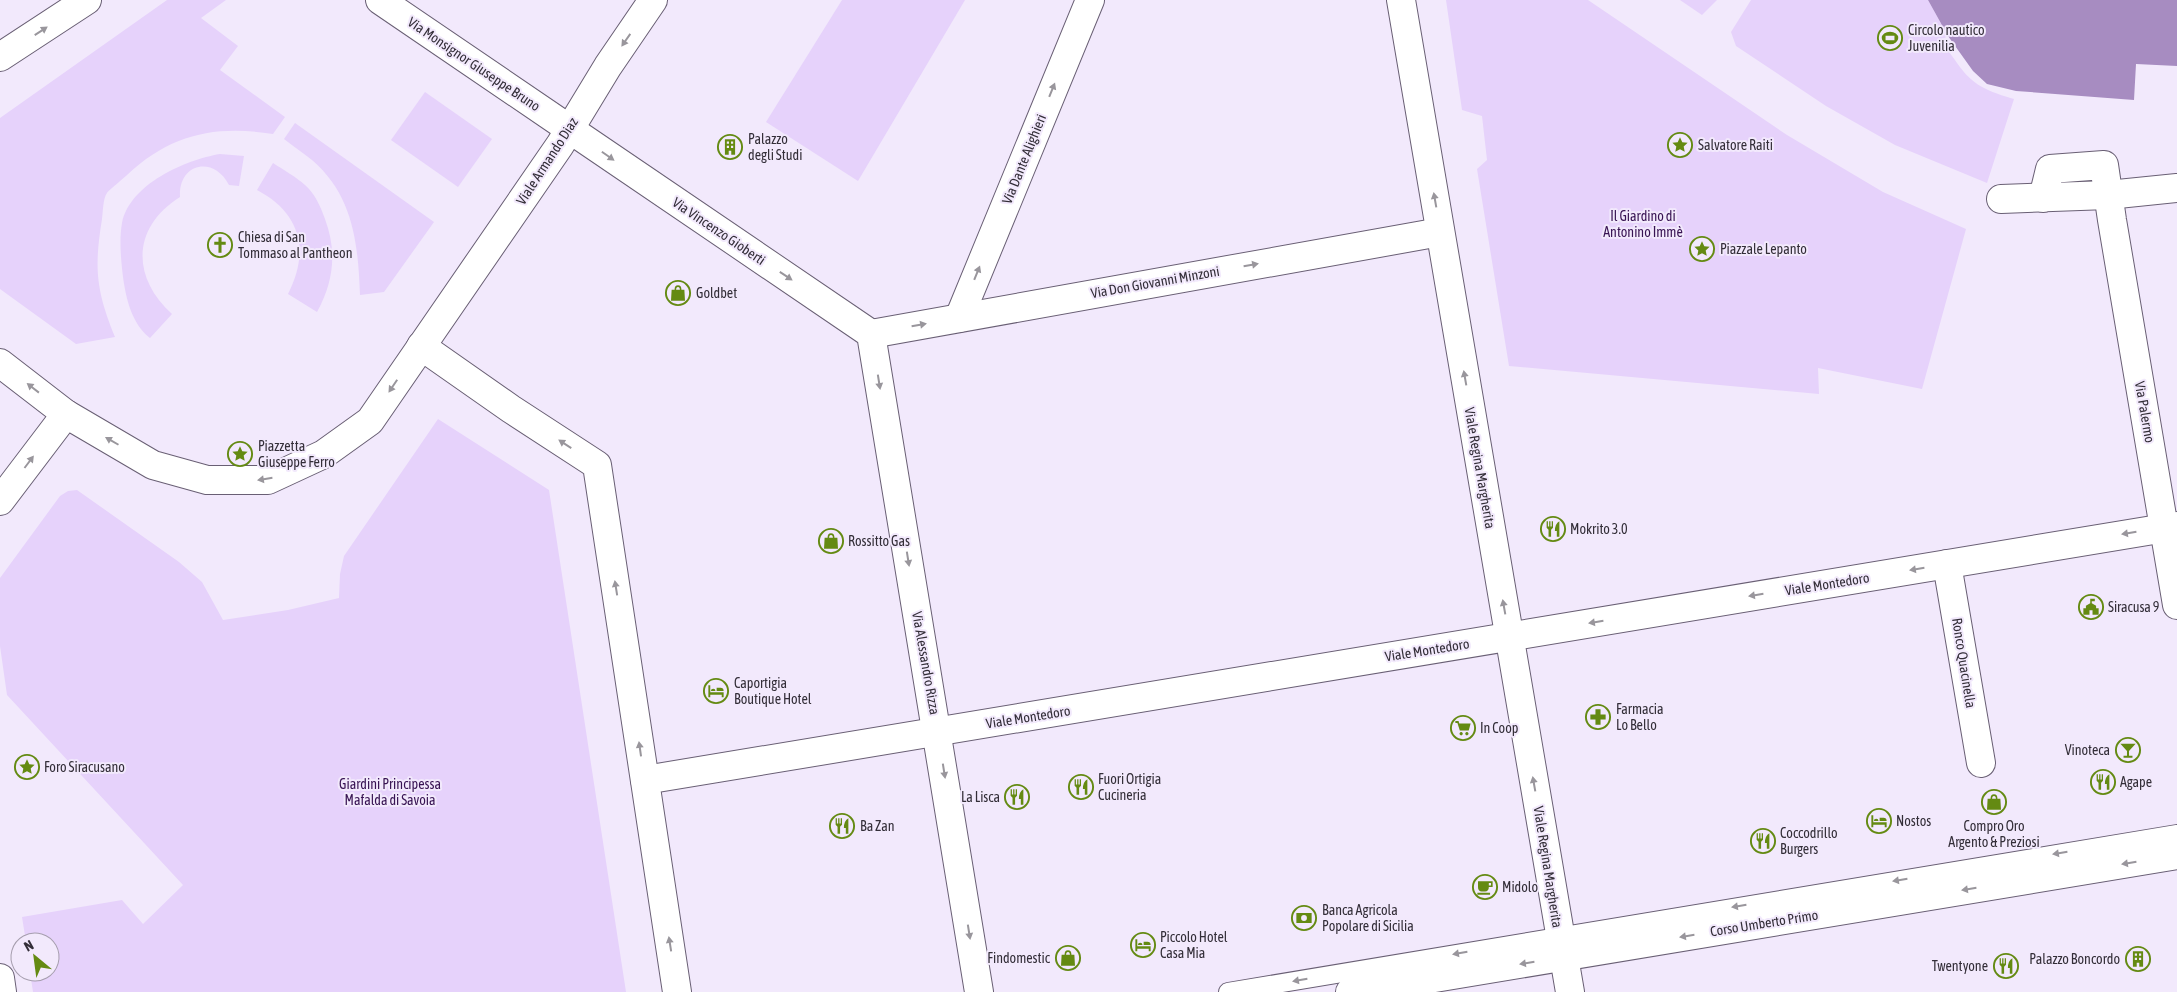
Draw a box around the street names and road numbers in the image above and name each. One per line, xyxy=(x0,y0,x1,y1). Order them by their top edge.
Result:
street label: Via Monsignor Giuseppe Bruno xyxy=(405,14,543,114)
street label: Via Dante Alighieri xyxy=(999,112,1049,206)
street label: Viale Armando Diaz xyxy=(513,114,581,208)
street label: Via Vincenzo Gioberti xyxy=(670,194,768,268)
street label: Via Don Giovanni Minzoni xyxy=(1089,263,1221,301)
street label: Via Palermo xyxy=(2132,380,2158,444)
street label: Viale Regina Margherita xyxy=(1461,406,1499,530)
street label: Viale Montedoro xyxy=(1784,569,1870,599)
street label: Via Alessandro Rizza xyxy=(909,610,943,716)
street label: Ronco Quacinella xyxy=(1949,617,1979,709)
street label: Viale Montedoro xyxy=(1384,635,1470,665)
street label: Viale Montedoro xyxy=(985,702,1071,732)
street label: Viale Regina Margherita xyxy=(1530,805,1566,929)
street label: Corso Umberto Primo xyxy=(1709,907,1819,939)

